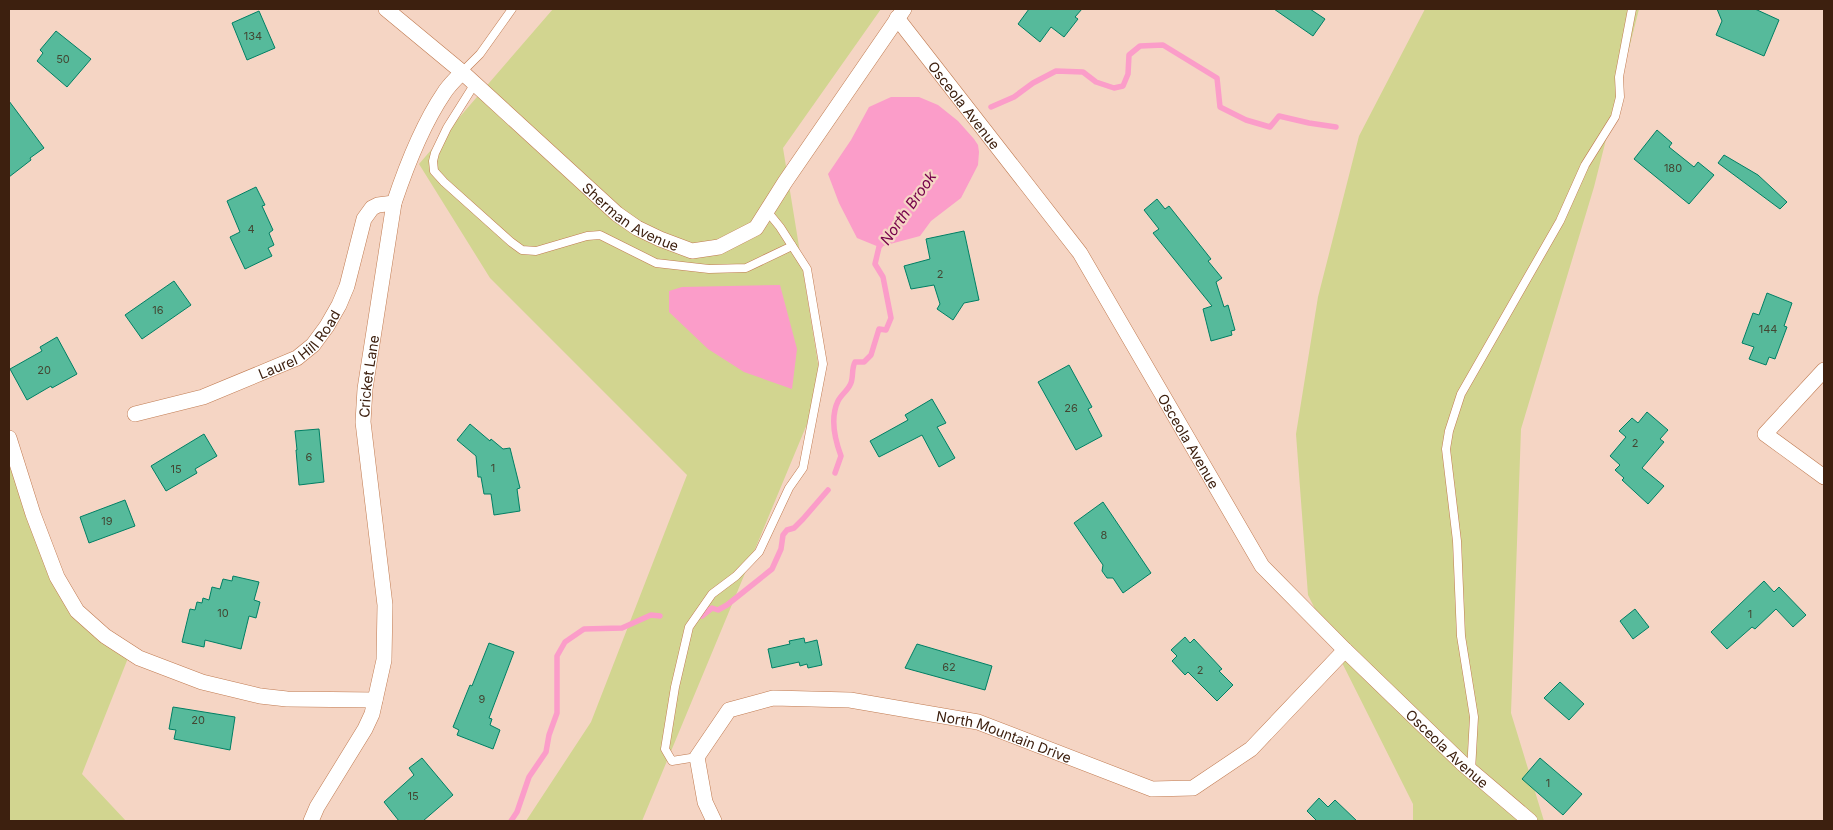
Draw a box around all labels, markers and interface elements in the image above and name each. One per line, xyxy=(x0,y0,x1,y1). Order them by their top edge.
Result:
house number: 134 xyxy=(244,29,262,43)
house number: 50 xyxy=(56,52,70,66)
street label: Osceola Avenue xyxy=(925,57,1004,152)
house number: 180 xyxy=(1664,161,1682,175)
water label: North Brook xyxy=(876,167,941,249)
street label: Sherman Avenue xyxy=(579,179,681,254)
house number: 4 xyxy=(247,222,255,236)
house number: 2 xyxy=(937,267,943,281)
house number: 16 xyxy=(152,303,164,317)
street label: Laurel Hill Road xyxy=(256,307,343,382)
house number: 144 xyxy=(1759,322,1777,336)
street label: Cricket Lane xyxy=(355,334,382,418)
house number: 20 xyxy=(37,363,51,377)
street label: Osceola Avenue xyxy=(1155,390,1223,491)
house number: 26 xyxy=(1064,401,1078,415)
house number: 2 xyxy=(1632,436,1638,450)
house number: 6 xyxy=(306,450,313,464)
house number: 1 xyxy=(491,461,495,475)
house number: 15 xyxy=(170,462,182,476)
house number: 19 xyxy=(101,514,113,528)
house number: 8 xyxy=(1101,528,1108,542)
house number: 10 xyxy=(217,606,229,620)
house number: 1 xyxy=(1748,607,1752,621)
house number: 62 xyxy=(942,660,956,674)
house number: 2 xyxy=(1197,663,1203,677)
house number: 9 xyxy=(479,692,486,706)
street label: Osceola Avenue xyxy=(1403,705,1492,791)
street label: North Mountain Drive xyxy=(935,707,1074,766)
house number: 20 xyxy=(191,713,205,727)
house number: 1 xyxy=(1546,776,1550,790)
house number: 15 xyxy=(407,789,419,803)

